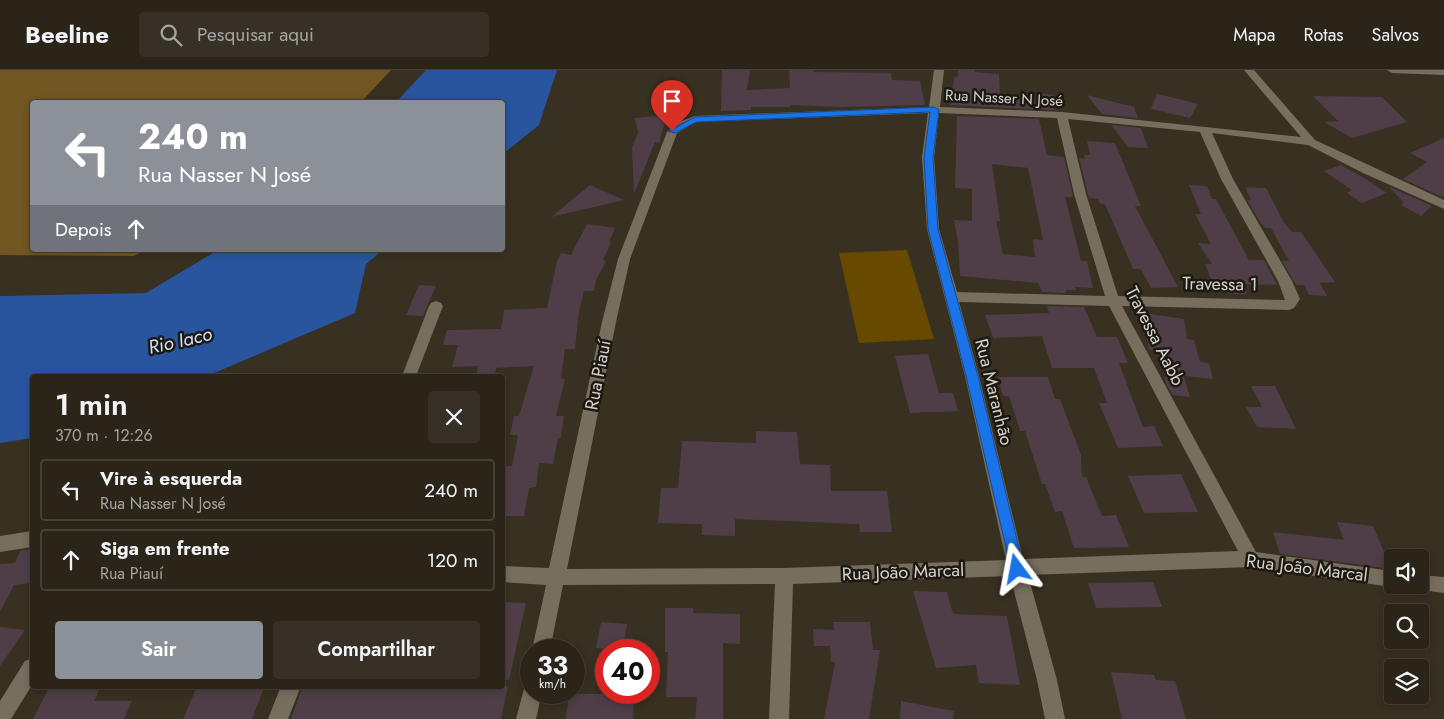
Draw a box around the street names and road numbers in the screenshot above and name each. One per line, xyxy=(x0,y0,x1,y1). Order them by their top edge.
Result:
street label: Rua Nasser N José xyxy=(945,84,1064,112)
street label: Travessa 1 xyxy=(1182,270,1258,298)
street label: Travessa Aabb xyxy=(1119,282,1191,390)
street label: Rua Piauí xyxy=(578,336,618,412)
street label: Rua Maranhão xyxy=(968,336,1020,448)
street label: Rua João Marcal xyxy=(1245,548,1369,588)
street label: Rua João Marcal xyxy=(841,557,965,587)

